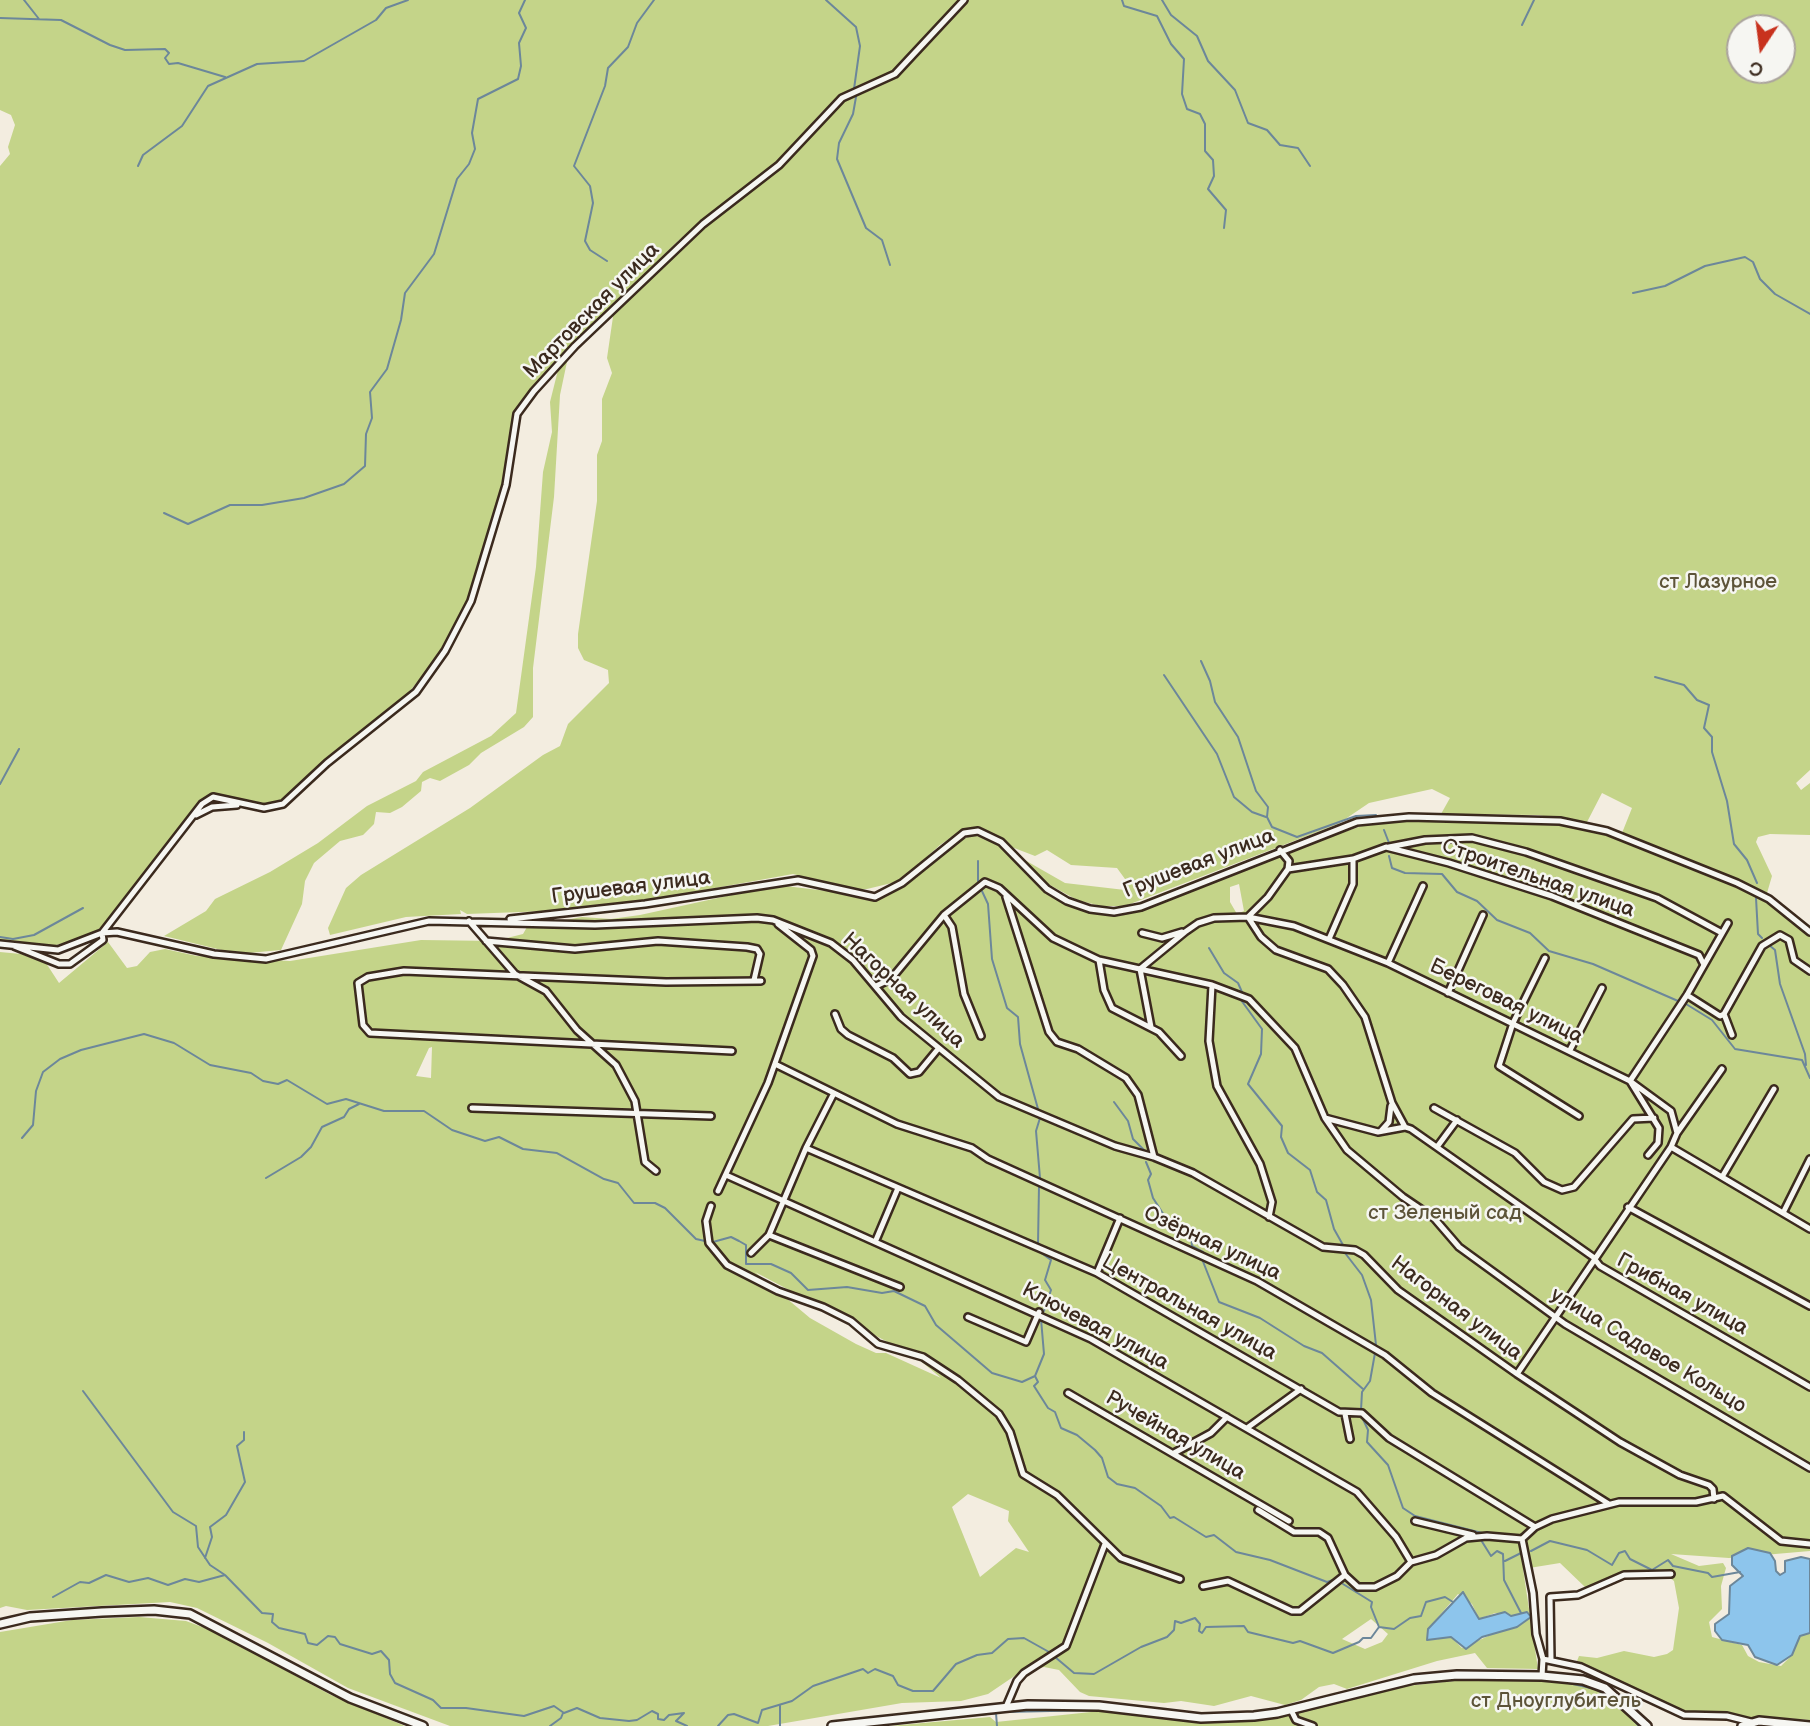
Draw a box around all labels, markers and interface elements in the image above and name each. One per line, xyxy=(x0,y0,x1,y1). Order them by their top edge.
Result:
north arrow xyxy=(1726,14,1796,84)
text: С xyxy=(1748,55,1766,81)
street label: Мартовская улица xyxy=(519,238,665,384)
park label: ст Лазурное xyxy=(1659,570,1777,596)
street label: Грушевая улица xyxy=(1120,824,1278,904)
street label: Строительная улица xyxy=(1438,834,1638,924)
street label: Грушевая улица xyxy=(550,866,712,910)
street label: Нагорная улица xyxy=(837,928,969,1054)
street label: Береговая улица xyxy=(1425,954,1587,1050)
street label: Озёрная улица xyxy=(1139,1201,1285,1287)
park label: ст Зеленый сад xyxy=(1368,1201,1522,1227)
street label: Грибная улица xyxy=(1612,1248,1752,1342)
street label: Центральная улица xyxy=(1097,1250,1281,1366)
street label: Нагорная улица xyxy=(1385,1251,1527,1367)
street label: Ключевая улица xyxy=(1017,1278,1173,1376)
street label: улица Садовое Кольцо xyxy=(1546,1283,1750,1419)
street label: Ручейная улица xyxy=(1101,1386,1249,1486)
park label: ст Дноуглубитель xyxy=(1471,1689,1641,1715)

